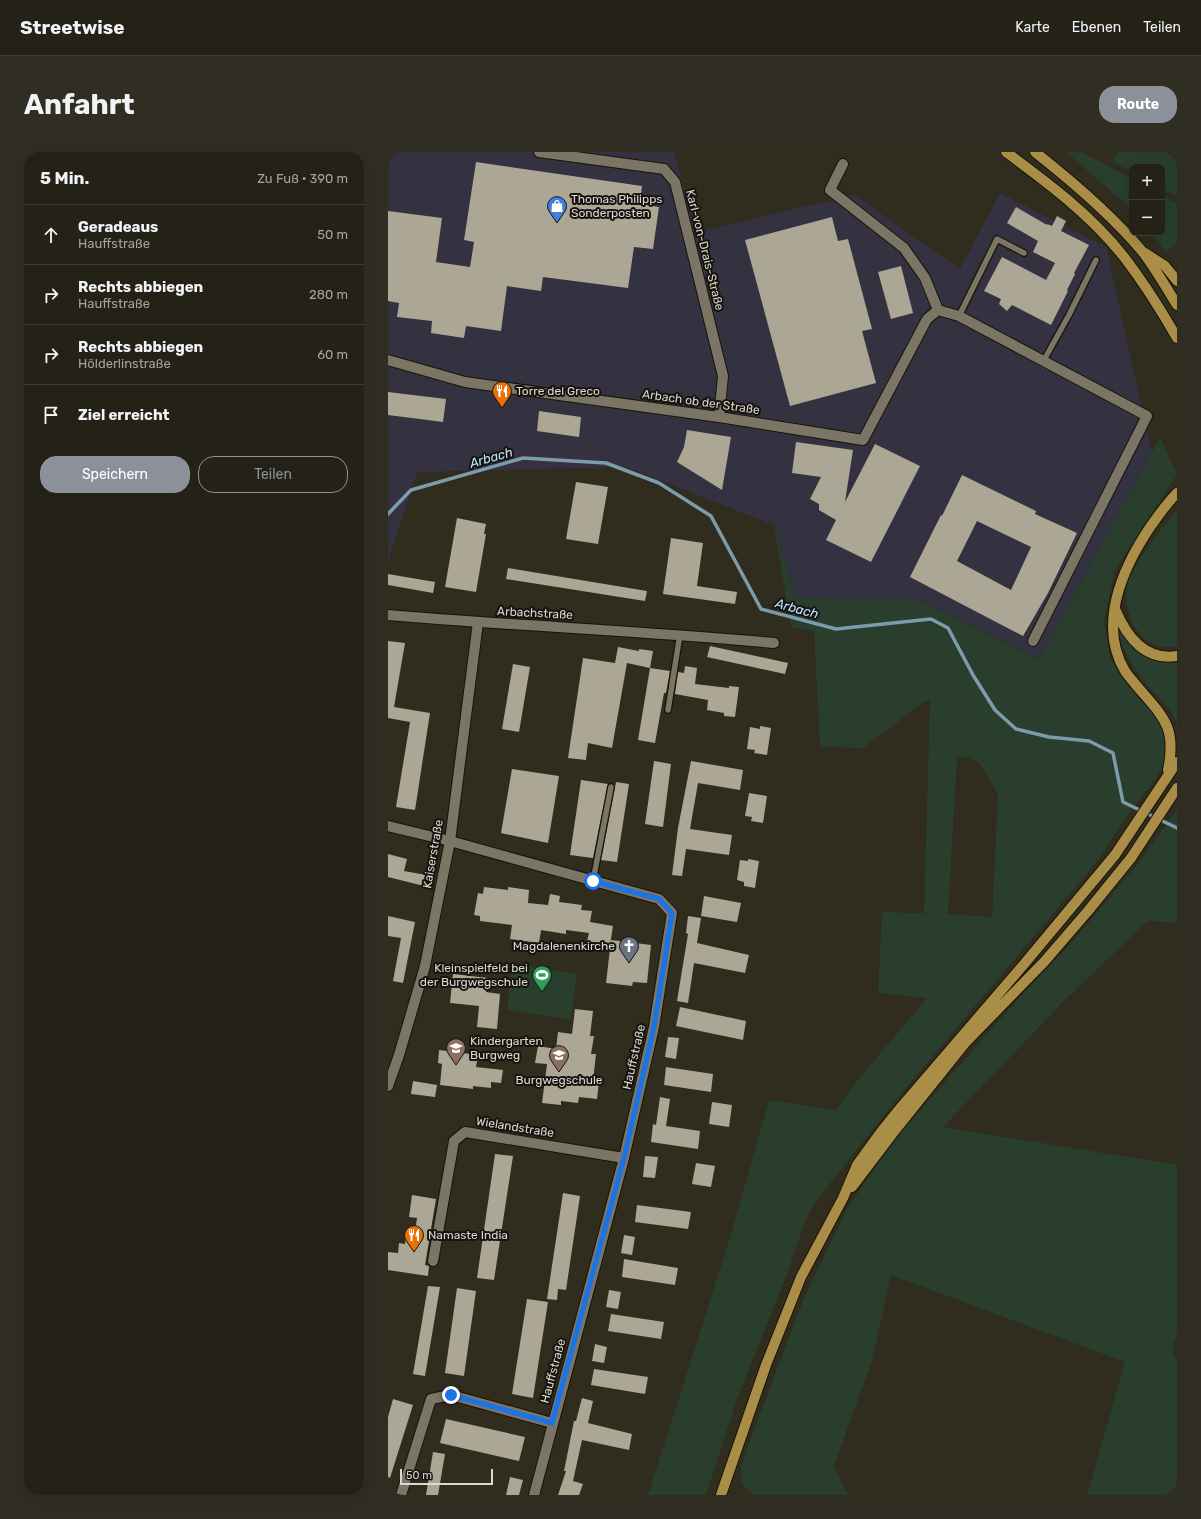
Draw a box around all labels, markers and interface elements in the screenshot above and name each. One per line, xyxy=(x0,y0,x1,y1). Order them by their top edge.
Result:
text: Streetwise xyxy=(20,16,125,39)
text: Karte xyxy=(1015,19,1050,36)
text: Ebenen xyxy=(1072,19,1121,36)
text: Teilen xyxy=(1143,19,1181,36)
button: Route xyxy=(1099,86,1177,123)
text: Anfahrt xyxy=(24,88,135,121)
map controls xyxy=(1129,164,1165,236)
button: + xyxy=(1129,164,1165,200)
text: 5 Min. xyxy=(40,168,89,188)
text: Zu Fuß · 390 m xyxy=(257,171,348,186)
street label: Karl-von-Drais-Straße xyxy=(683,188,727,312)
place label: Thomas Philipps Sonderposten xyxy=(571,192,662,220)
shop icon: Thomas Philipps Sonderposten xyxy=(546,195,568,223)
button: − xyxy=(1129,200,1165,236)
text: Geradeaus xyxy=(78,218,158,236)
icon: ahead xyxy=(40,224,62,246)
text: 50 m xyxy=(317,227,348,242)
text: Hauffstraße xyxy=(78,236,150,251)
text: Rechts abbiegen xyxy=(78,278,203,296)
icon: right xyxy=(40,284,62,306)
text: 280 m xyxy=(309,287,348,302)
text: Hauffstraße xyxy=(78,296,150,311)
text: Rechts abbiegen xyxy=(78,338,203,356)
icon: right xyxy=(40,344,62,366)
text: 60 m xyxy=(317,347,348,362)
text: Hölderlinstraße xyxy=(78,356,171,371)
restaurant icon: Torre del Greco xyxy=(491,380,513,408)
place label: Torre del Greco xyxy=(516,384,600,398)
street label: Arbach ob der Straße xyxy=(641,387,761,417)
icon: arrive xyxy=(40,404,62,426)
text: Ziel erreicht xyxy=(78,406,170,424)
water label: Arbach xyxy=(467,444,514,471)
button: Speichern xyxy=(40,456,190,493)
button: Teilen xyxy=(198,456,348,493)
water label: Arbach xyxy=(773,595,820,621)
street label: Arbachstraße xyxy=(497,604,574,622)
street label: Kaiserstraße xyxy=(420,818,446,890)
route start xyxy=(584,872,602,890)
church icon: Magdalenenkirche xyxy=(618,935,640,963)
place label: Magdalenenkirche xyxy=(513,939,615,953)
place label: Kleinspielfeld bei der Burgwegschule xyxy=(420,961,528,989)
sports icon: Kleinspielfeld bei der Burgwegschule xyxy=(531,964,553,992)
street label: Hauffstraße xyxy=(620,1023,648,1091)
place label: Kindergarten Burgweg xyxy=(470,1034,543,1062)
school or university icon: Kindergarten Burgweg xyxy=(445,1037,467,1065)
school or university icon: Burgwegschule xyxy=(548,1044,570,1072)
place label: Burgwegschule xyxy=(515,1073,603,1087)
street label: Wielandstraße xyxy=(475,1114,555,1140)
restaurant icon: Namaste India xyxy=(403,1224,425,1252)
place label: Namaste India xyxy=(428,1228,508,1242)
street label: Hauffstraße xyxy=(538,1337,568,1405)
route end xyxy=(442,1386,460,1404)
scale bar xyxy=(400,1467,493,1486)
text: 50 m xyxy=(406,1469,432,1482)

